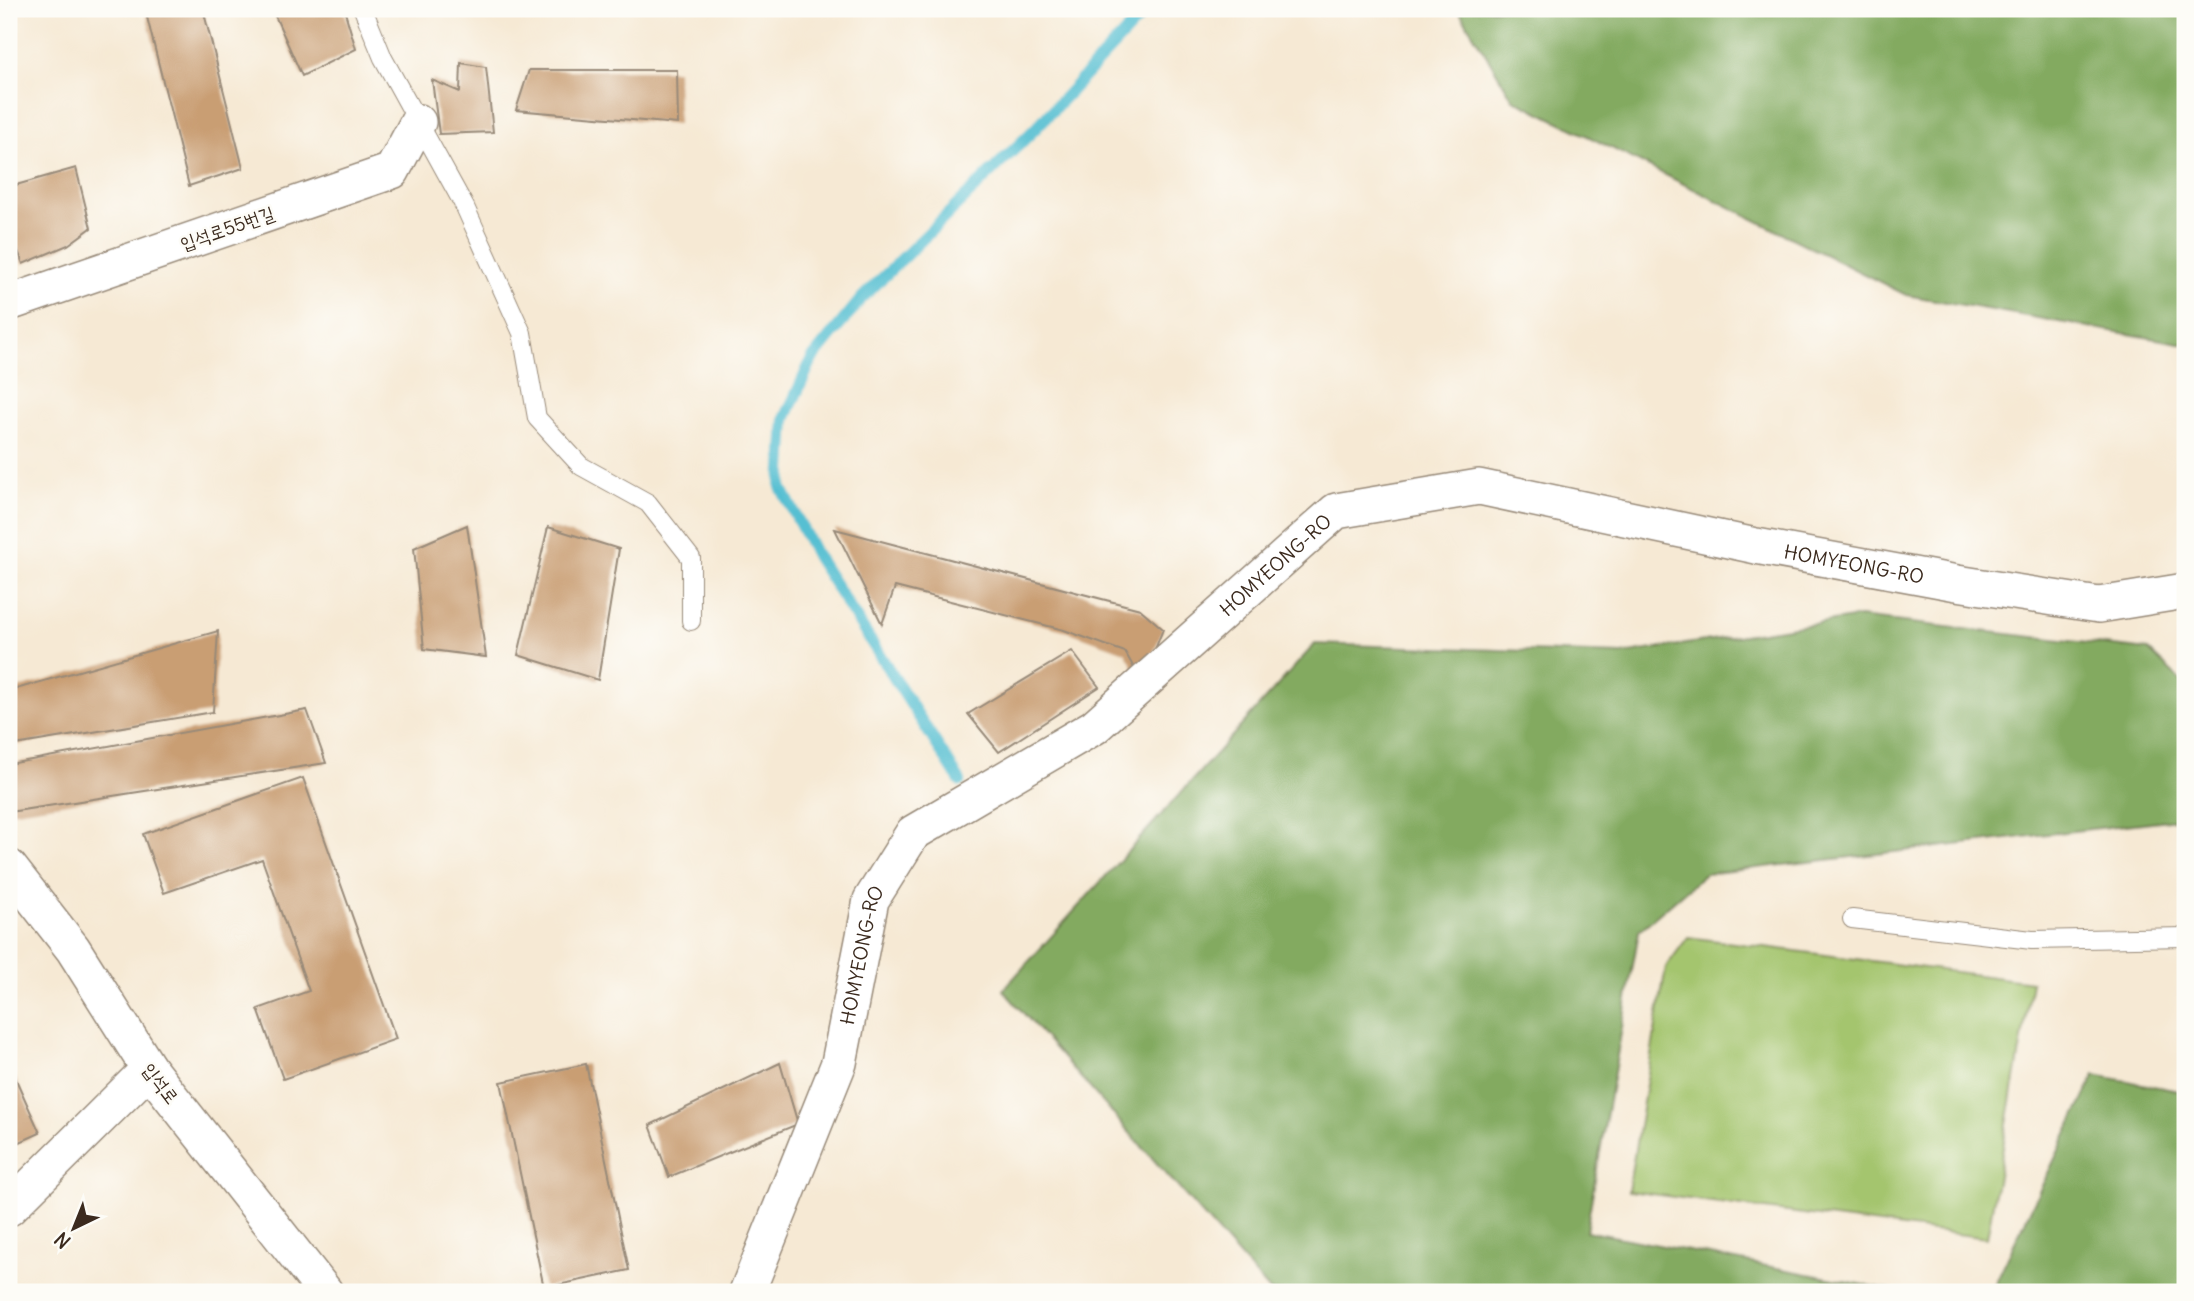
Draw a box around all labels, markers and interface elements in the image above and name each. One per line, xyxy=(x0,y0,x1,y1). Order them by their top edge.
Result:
street label: 입석로55번길 xyxy=(177,201,277,255)
street label: HOMYEONG-RO xyxy=(1215,509,1336,621)
street label: HOMYEONG-RO xyxy=(1782,539,1926,589)
street label: HOMYEONG-RO xyxy=(835,881,889,1027)
street label: 입석로 xyxy=(138,1057,184,1109)
north arrow xyxy=(38,1192,108,1262)
text: N xyxy=(49,1227,75,1254)

